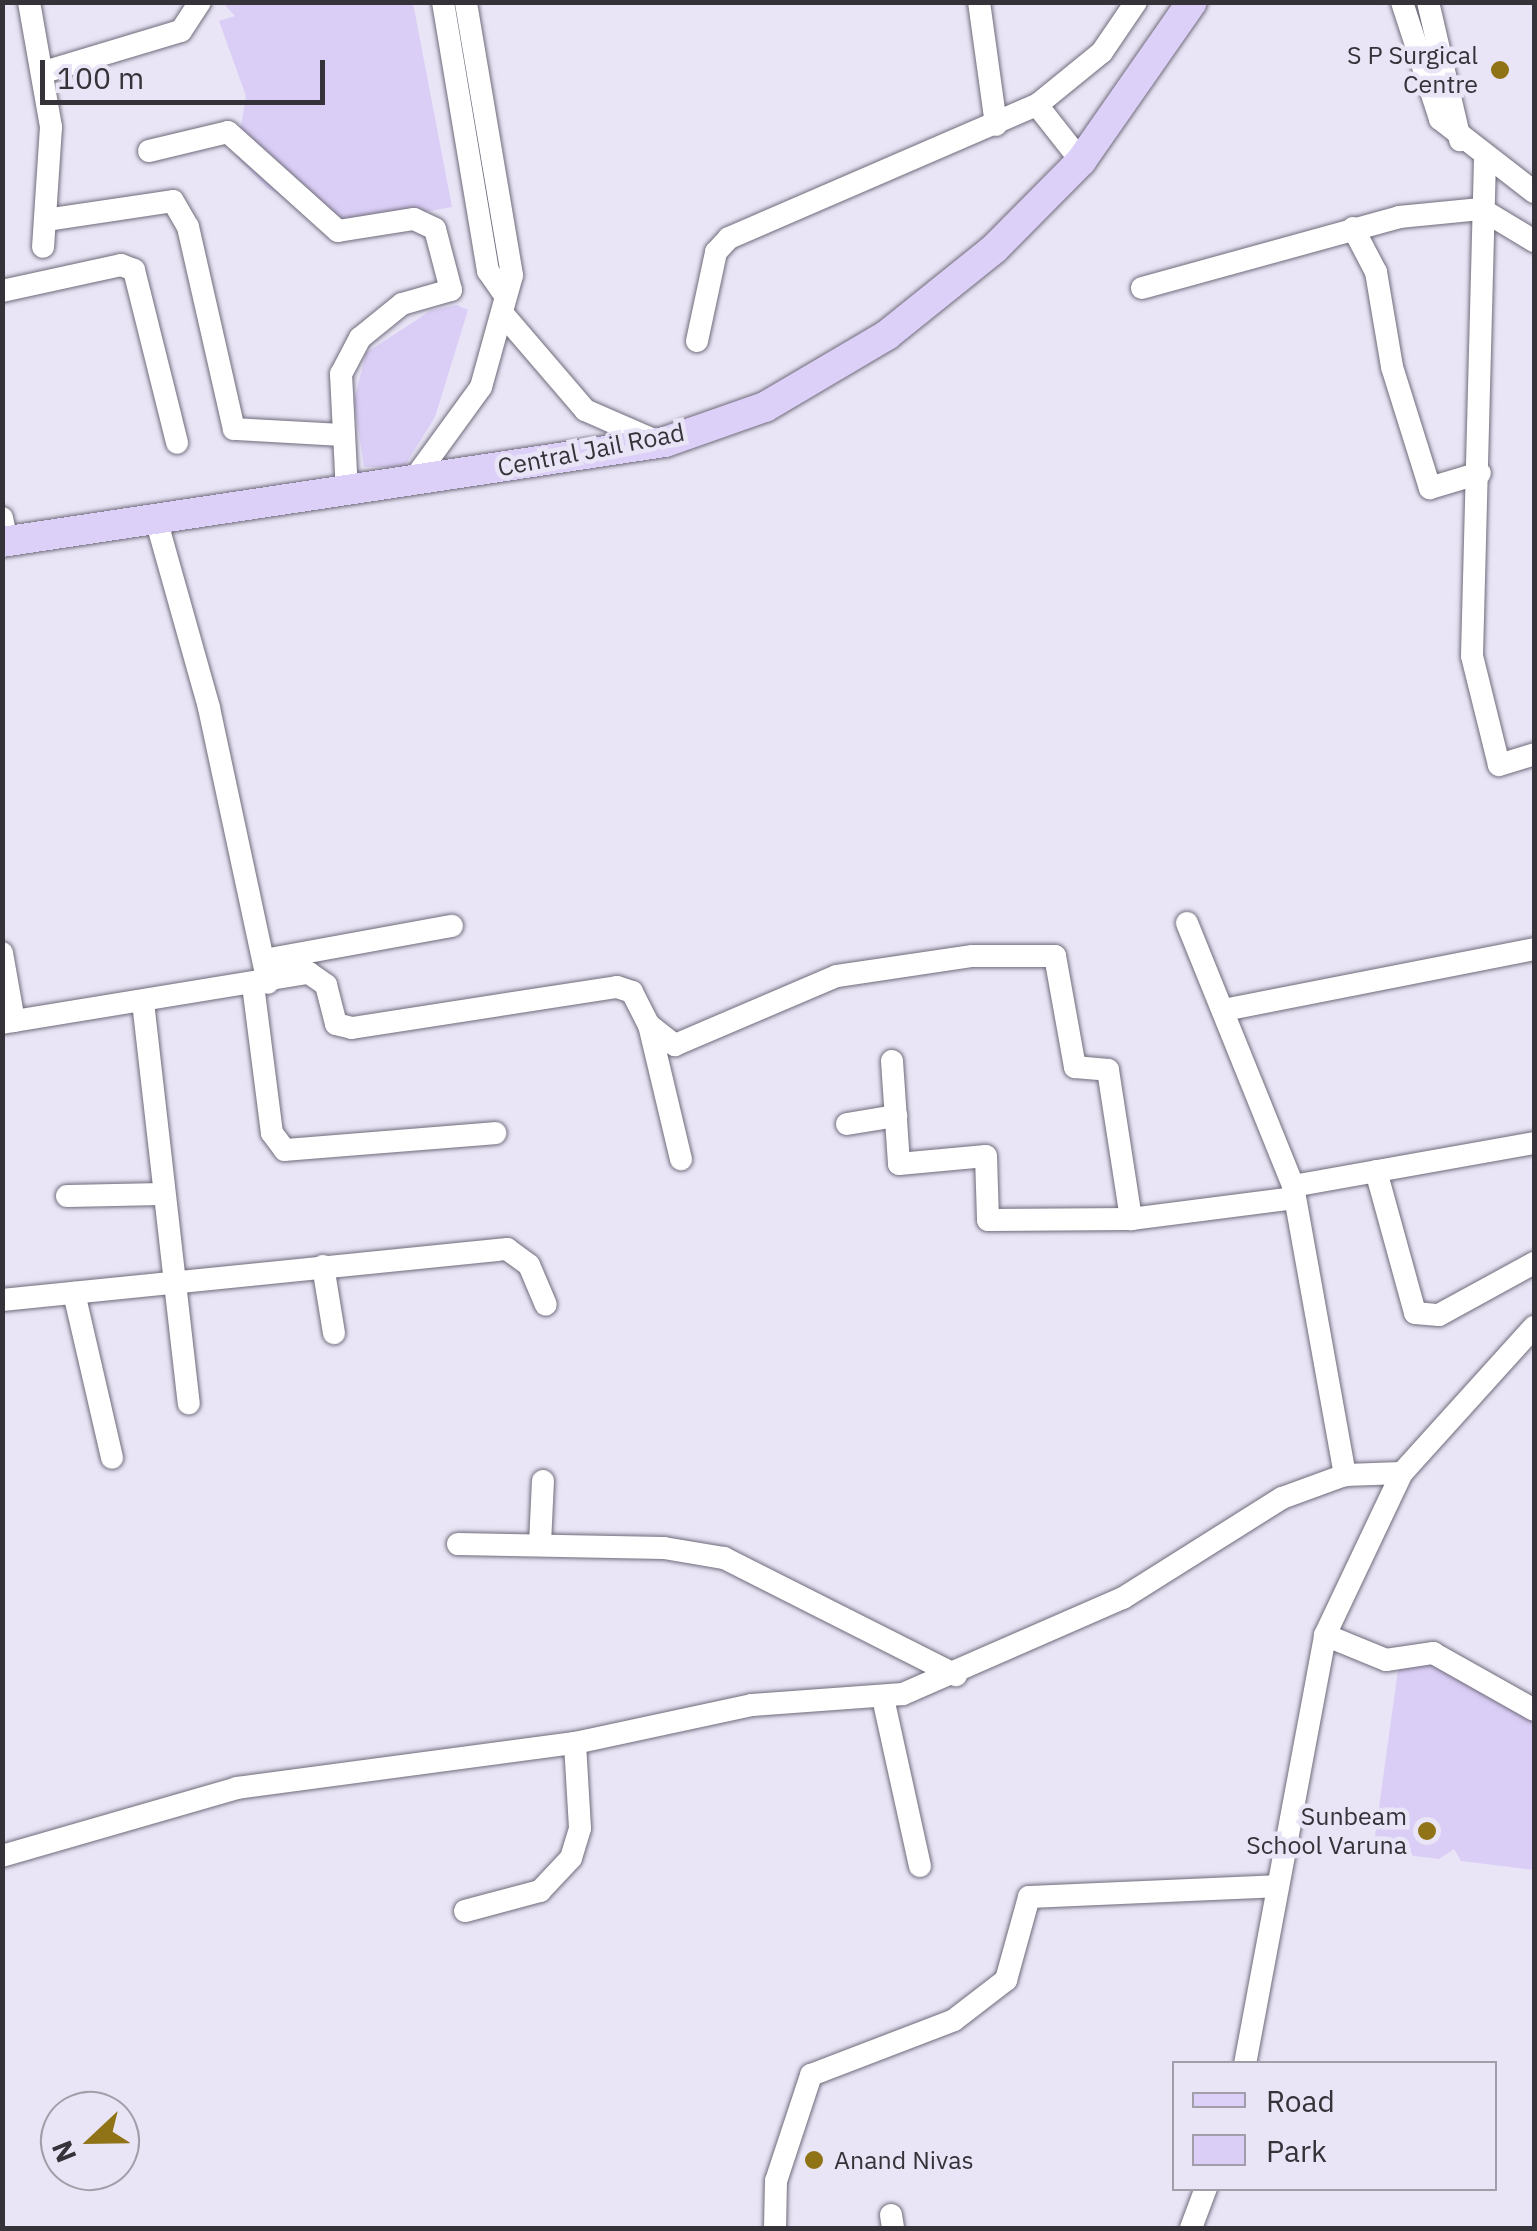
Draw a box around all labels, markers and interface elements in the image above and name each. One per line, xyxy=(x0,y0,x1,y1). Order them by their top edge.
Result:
scale bar xyxy=(45,40,330,102)
place label: S P Surgical Centre xyxy=(1347,41,1478,100)
marker: S P Surgical Centre xyxy=(1487,57,1513,83)
text: 100 m xyxy=(57,58,144,97)
street label: Central Jail Road xyxy=(495,417,687,483)
place label: Sunbeam School Varuna xyxy=(1246,1802,1407,1861)
marker: Sunbeam School Varuna xyxy=(1416,1820,1438,1842)
legend xyxy=(1172,2061,1497,2191)
text: Road xyxy=(1266,2081,1335,2120)
north arrow xyxy=(40,2091,140,2191)
text: Park xyxy=(1266,2131,1327,2170)
text: N xyxy=(43,2135,85,2168)
place label: Anand Nivas xyxy=(834,2145,974,2175)
marker: Anand Nivas xyxy=(803,2149,825,2171)

